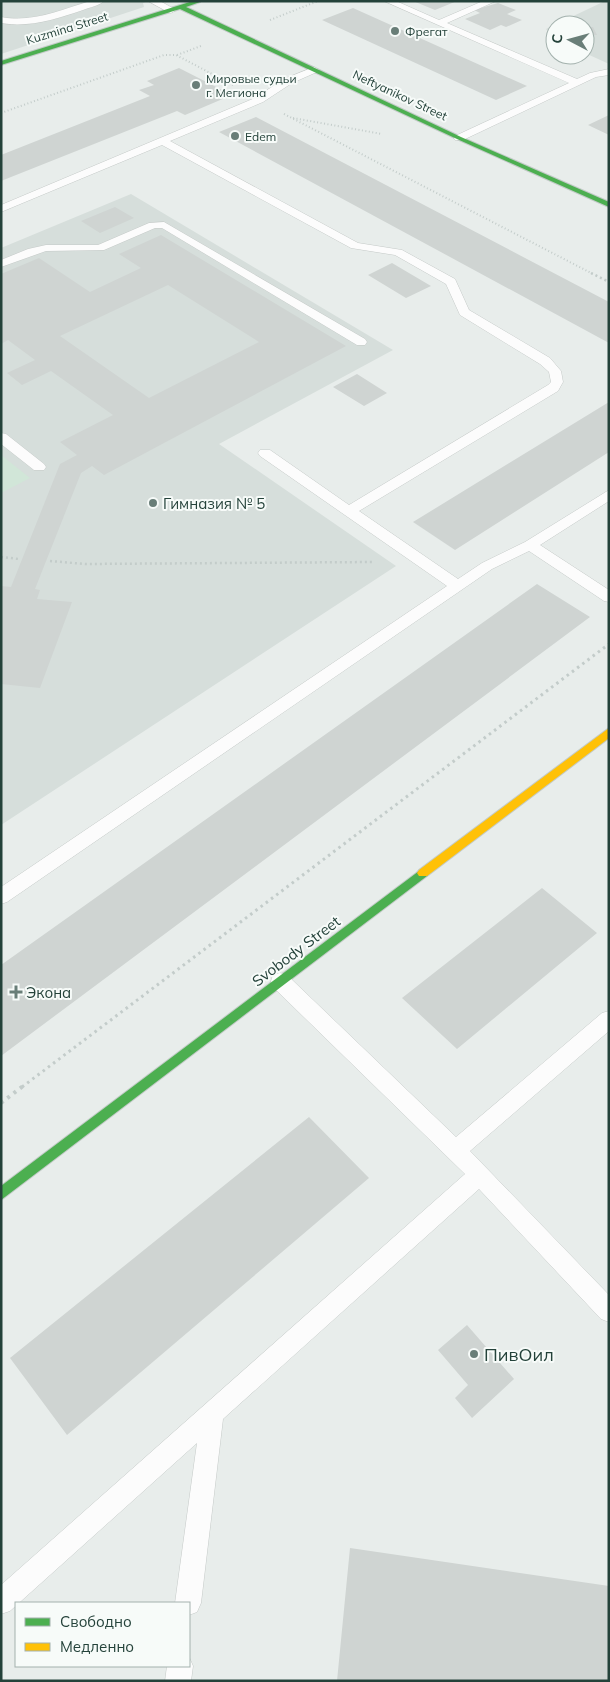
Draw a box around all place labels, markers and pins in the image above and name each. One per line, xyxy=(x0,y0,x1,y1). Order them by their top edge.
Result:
place label: Фрегат xyxy=(405,24,448,39)
marker: Фрегат xyxy=(389,25,401,37)
place label: Мировые судьи г. Мегиона xyxy=(206,71,297,100)
marker: Мировые судьи г. Мегиона xyxy=(190,79,202,91)
place label: Edem xyxy=(245,129,276,144)
marker: Edem xyxy=(229,130,241,142)
place label: Гимназия № 5 xyxy=(163,494,265,513)
marker: Гимназия № 5 xyxy=(147,497,159,509)
place label: Экона xyxy=(26,983,71,1002)
marker: Экона xyxy=(10,986,22,998)
place label: ПивОил xyxy=(484,1343,554,1366)
marker: ПивОил xyxy=(468,1348,480,1360)

